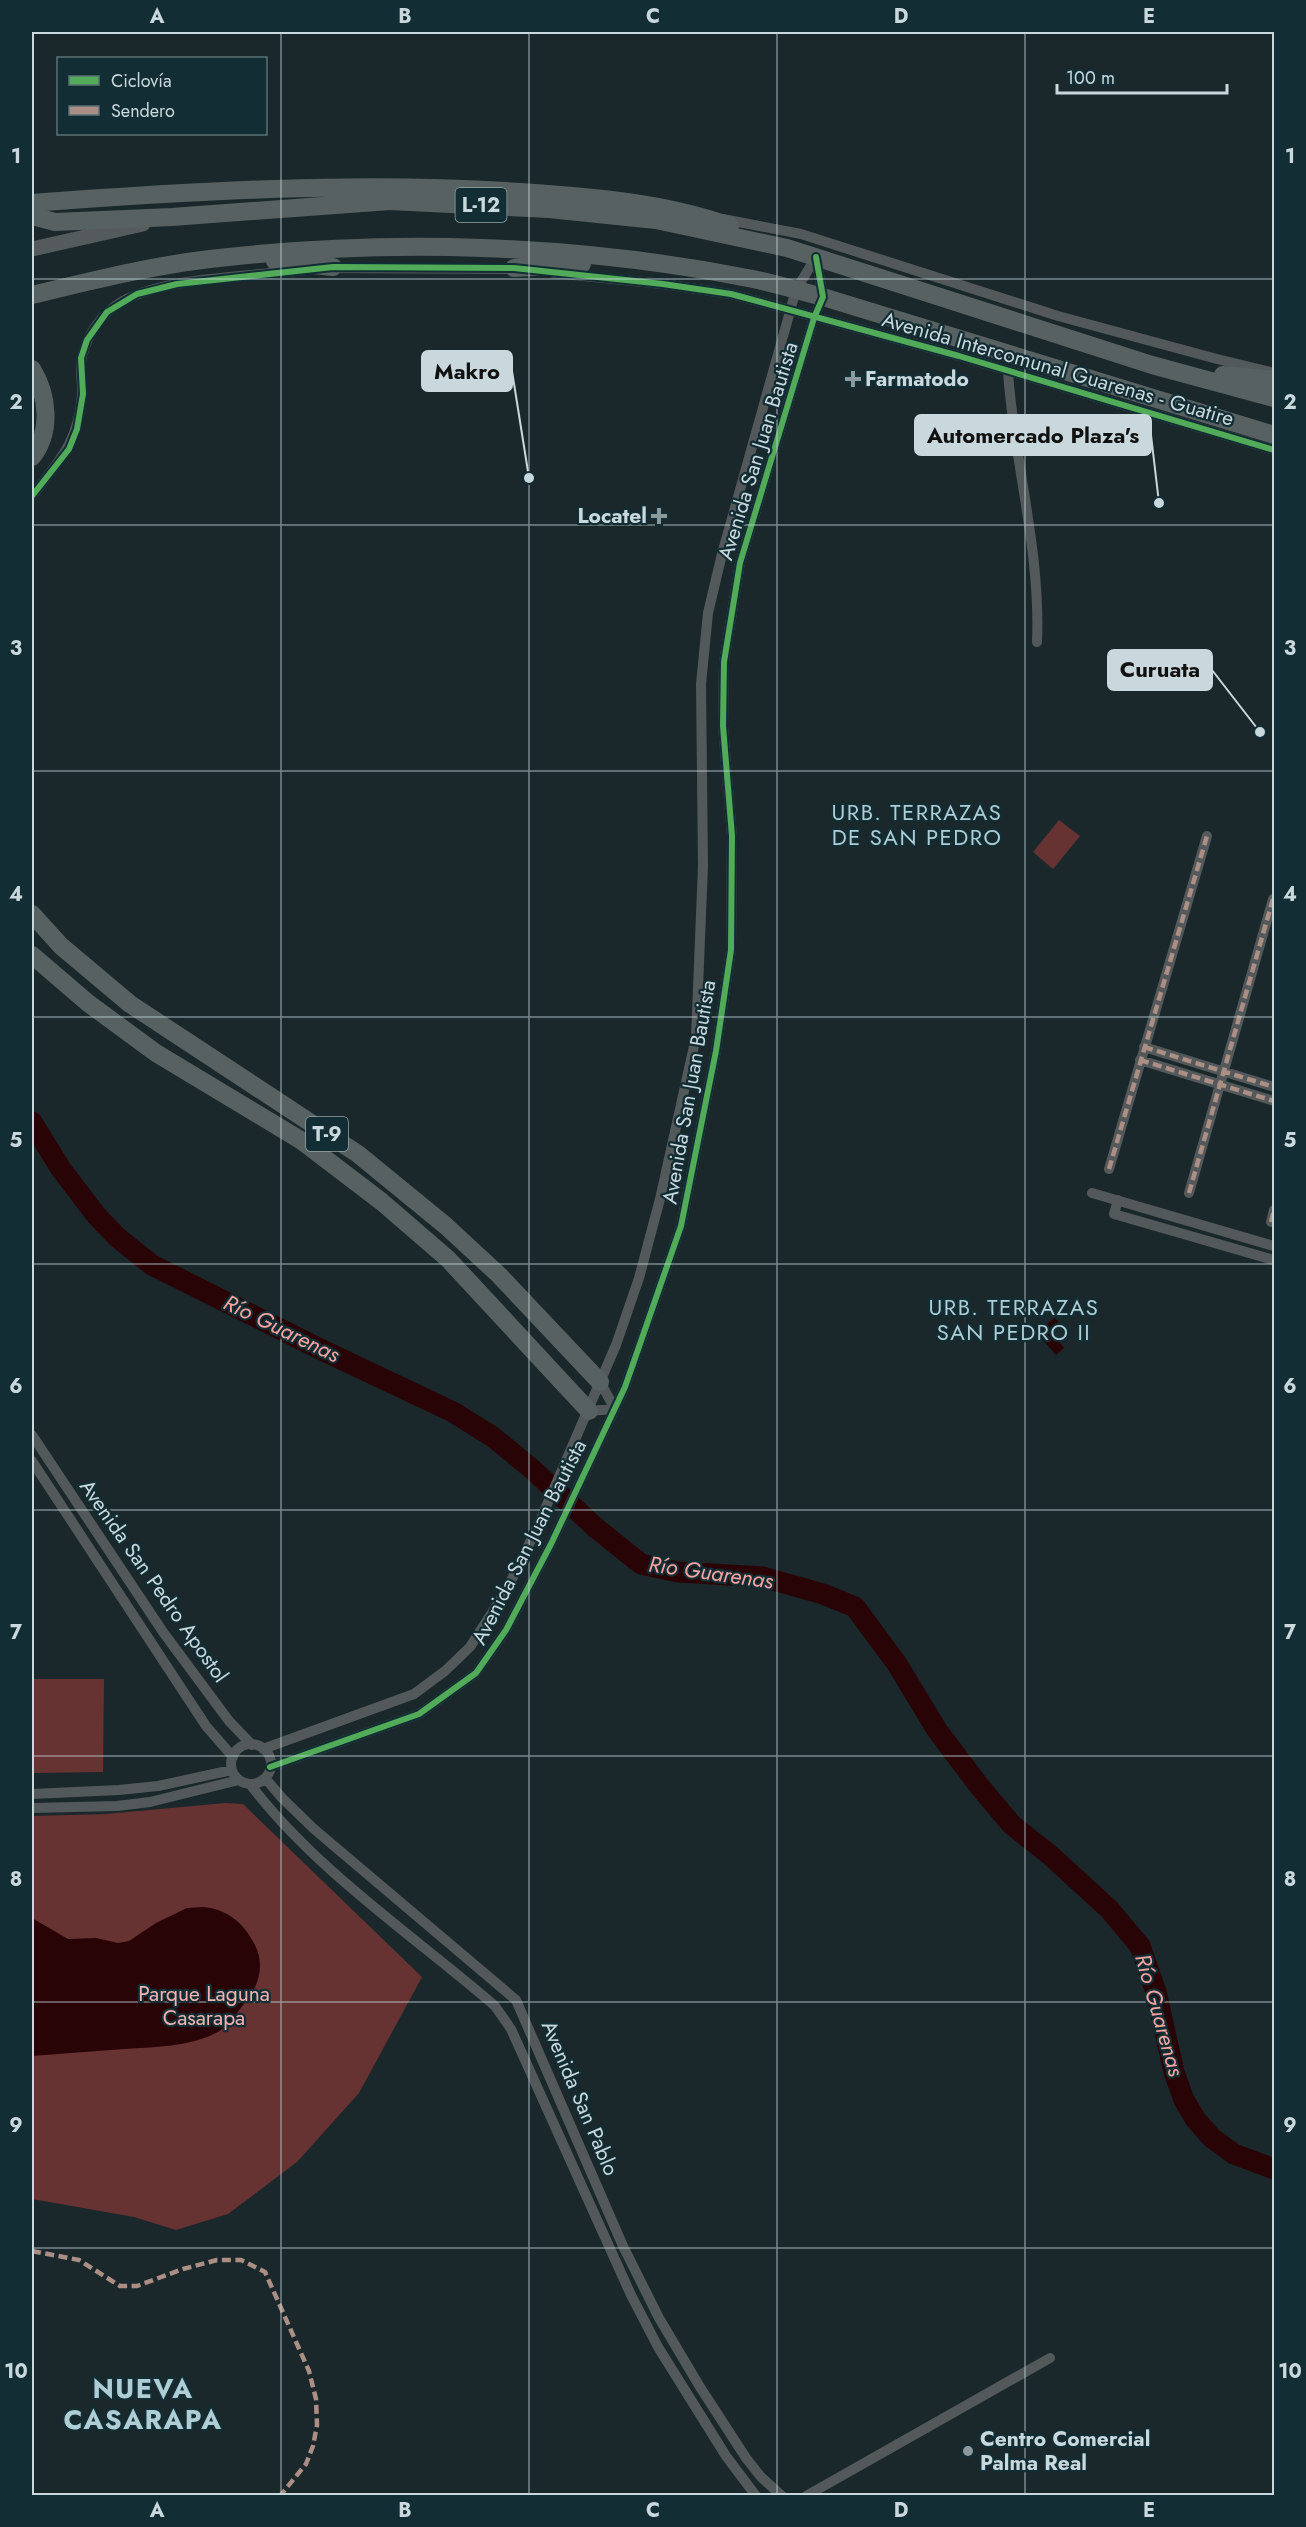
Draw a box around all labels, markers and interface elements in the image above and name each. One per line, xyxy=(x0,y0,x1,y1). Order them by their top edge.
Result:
text: A xyxy=(149,2,165,31)
text: B xyxy=(398,2,412,31)
text: C xyxy=(646,2,660,31)
text: D xyxy=(894,2,908,31)
text: E xyxy=(1143,2,1155,31)
legend xyxy=(57,57,267,135)
scale bar xyxy=(1057,57,1226,95)
text: 100 m xyxy=(1066,65,1115,91)
text: Ciclovía xyxy=(111,68,172,94)
text: Sendero xyxy=(111,98,175,124)
text: 1 xyxy=(11,142,21,171)
text: 1 xyxy=(1285,142,1295,171)
road number: L-12 xyxy=(456,188,506,222)
street label: Avenida Intercomunal Guarenas - Guatire xyxy=(879,304,1238,434)
street label: Avenida San Juan Bautista xyxy=(711,338,805,564)
callout: Makro xyxy=(422,351,512,391)
text: Makro xyxy=(434,355,500,387)
place label: Farmatodo xyxy=(865,364,969,394)
marker: Farmatodo xyxy=(846,372,860,386)
text: 2 xyxy=(9,388,23,417)
text: 2 xyxy=(1283,388,1297,417)
callout: Automercado Plaza's xyxy=(915,415,1151,455)
text: Automercado Plaza's xyxy=(926,419,1139,451)
place label: Locatel xyxy=(577,501,647,531)
marker: Locatel xyxy=(652,509,666,523)
text: 3 xyxy=(10,634,22,663)
text: 3 xyxy=(1284,634,1296,663)
callout: Curuata xyxy=(1108,650,1212,690)
text: Curuata xyxy=(1120,653,1200,685)
district label: URB. TERRAZAS DE SAN PEDRO xyxy=(832,796,1002,853)
text: 4 xyxy=(9,880,23,909)
text: 4 xyxy=(1283,880,1297,909)
street label: Avenida San Juan Bautista xyxy=(655,978,723,1206)
road number: T-9 xyxy=(306,1117,348,1151)
text: 5 xyxy=(10,1126,23,1155)
text: 5 xyxy=(1284,1126,1297,1155)
water label: Río Guarenas xyxy=(219,1286,346,1370)
district label: URB. TERRAZAS SAN PEDRO II xyxy=(929,1291,1099,1348)
text: 6 xyxy=(9,1372,23,1401)
text: 6 xyxy=(1283,1372,1297,1401)
street label: Avenida San Juan Bautista xyxy=(464,1434,594,1650)
street label: Avenida San Pedro Apostol xyxy=(72,1473,236,1689)
water label: Río Guarenas xyxy=(647,1547,776,1597)
text: 7 xyxy=(10,1618,23,1647)
text: 7 xyxy=(1284,1618,1297,1647)
text: 8 xyxy=(10,1865,22,1894)
text: 8 xyxy=(1284,1865,1296,1894)
water label: Río Guarenas xyxy=(1127,1950,1193,2080)
park label: Parque Laguna Casarapa xyxy=(138,1979,270,2033)
street label: Avenida San Pablo xyxy=(534,2016,626,2180)
text: 9 xyxy=(9,2111,23,2140)
text: 9 xyxy=(1283,2111,1297,2140)
text: 10 xyxy=(4,2357,28,2386)
text: 10 xyxy=(1278,2357,1302,2386)
district label: NUEVA CASARAPA xyxy=(63,2369,223,2439)
place label: Centro Comercial Palma Real xyxy=(980,2424,1150,2478)
marker: Centro Comercial Palma Real xyxy=(961,2444,975,2458)
text: A xyxy=(149,2496,165,2525)
text: B xyxy=(398,2496,412,2525)
text: C xyxy=(646,2496,660,2525)
text: D xyxy=(894,2496,908,2525)
text: E xyxy=(1143,2496,1155,2525)

